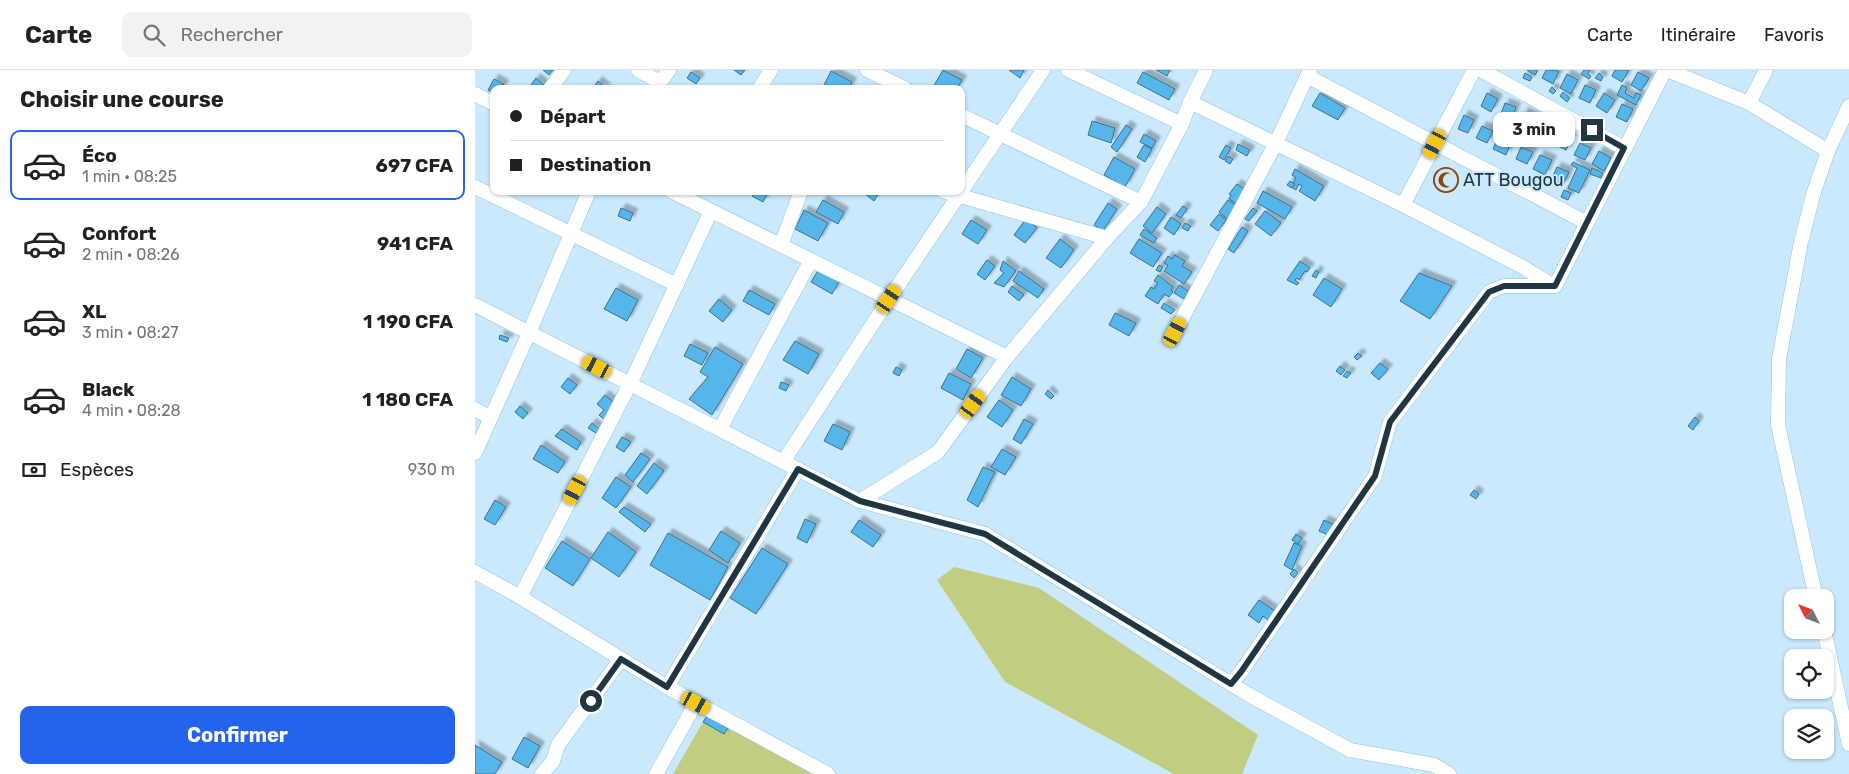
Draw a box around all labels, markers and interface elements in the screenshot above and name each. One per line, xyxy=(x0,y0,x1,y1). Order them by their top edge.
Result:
search box xyxy=(122,12,472,57)
text: Carte xyxy=(25,21,92,49)
icon: search xyxy=(140,21,168,49)
text: Rechercher xyxy=(180,23,283,46)
text: Carte xyxy=(1587,24,1633,46)
text: Itinéraire xyxy=(1661,24,1736,46)
text: Favoris xyxy=(1764,24,1824,46)
text: Choisir une course xyxy=(20,86,224,113)
text: Départ xyxy=(540,105,606,128)
callout: 3 min xyxy=(1492,112,1575,148)
route end xyxy=(1581,119,1603,141)
text: 3 min xyxy=(1512,120,1556,139)
car xyxy=(1421,127,1448,161)
icon: car xyxy=(22,143,67,188)
text: Éco xyxy=(82,144,117,167)
text: Destination xyxy=(540,153,651,176)
text: 697 CFA xyxy=(376,154,453,177)
text: 1 min · 08:25 xyxy=(82,167,177,186)
mosque icon: ATT Bougou xyxy=(1433,167,1459,193)
place label: ATT Bougou xyxy=(1463,169,1564,191)
icon: car xyxy=(22,221,67,266)
text: Confort xyxy=(82,222,156,245)
text: 941 CFA xyxy=(377,232,453,255)
text: 2 min · 08:26 xyxy=(82,245,180,264)
car xyxy=(874,282,903,316)
icon: car xyxy=(22,299,67,344)
text: XL xyxy=(82,300,106,323)
text: 1 190 CFA xyxy=(363,310,453,333)
car xyxy=(1161,315,1188,349)
text: 3 min · 08:27 xyxy=(82,323,178,342)
car xyxy=(580,354,613,380)
icon: car xyxy=(22,377,67,422)
text: Black xyxy=(82,378,134,401)
car xyxy=(958,387,987,421)
text: 1 180 CFA xyxy=(362,388,453,411)
text: 4 min · 08:28 xyxy=(82,401,181,420)
icon: cash xyxy=(20,456,48,484)
text: Espèces xyxy=(60,458,134,481)
text: 930 m xyxy=(408,460,455,479)
car xyxy=(561,473,588,507)
north arrow xyxy=(1784,589,1834,639)
map controls xyxy=(1784,589,1834,759)
button: locate xyxy=(1784,649,1834,699)
car xyxy=(679,689,712,717)
route start xyxy=(580,690,602,712)
button: Confirmer xyxy=(20,706,455,764)
button: layers xyxy=(1784,709,1834,759)

